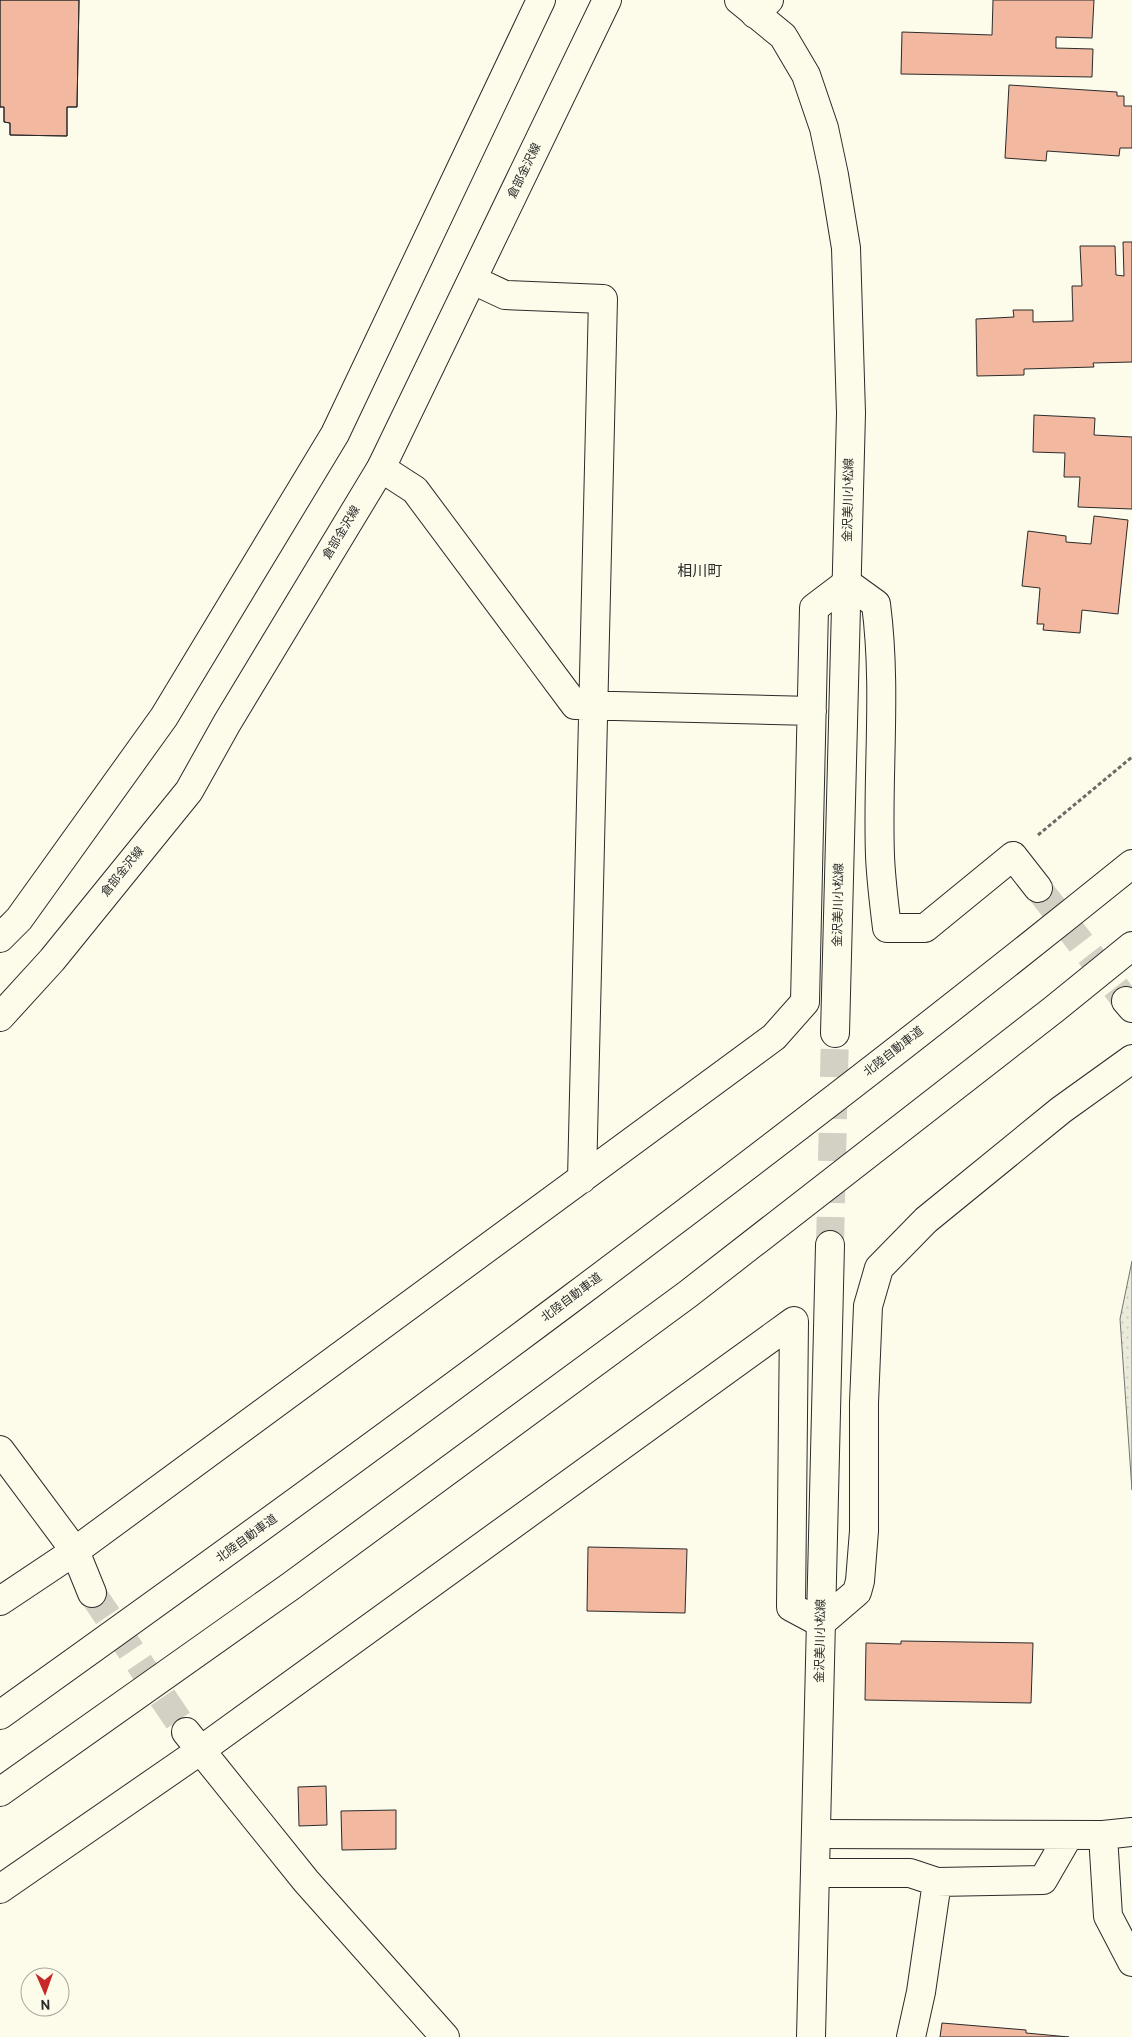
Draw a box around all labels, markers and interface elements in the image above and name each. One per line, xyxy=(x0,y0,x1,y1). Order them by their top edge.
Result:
street label: 倉部金沢線 xyxy=(505,141,545,201)
street label: 金沢美川小松線 xyxy=(840,458,858,542)
street label: 倉部金沢線 xyxy=(320,503,364,563)
district label: 相川町 xyxy=(677,563,723,582)
street label: 倉部金沢線 xyxy=(98,844,148,900)
street label: 金沢美川小松線 xyxy=(830,863,848,947)
street label: 北陸自動車道 xyxy=(861,1024,927,1080)
street label: 北陸自動車道 xyxy=(538,1270,606,1326)
street label: 北陸自動車道 xyxy=(213,1511,281,1567)
street label: 金沢美川小松線 xyxy=(812,1599,830,1683)
north arrow xyxy=(20,1967,70,2017)
text: N xyxy=(40,1995,51,2012)

